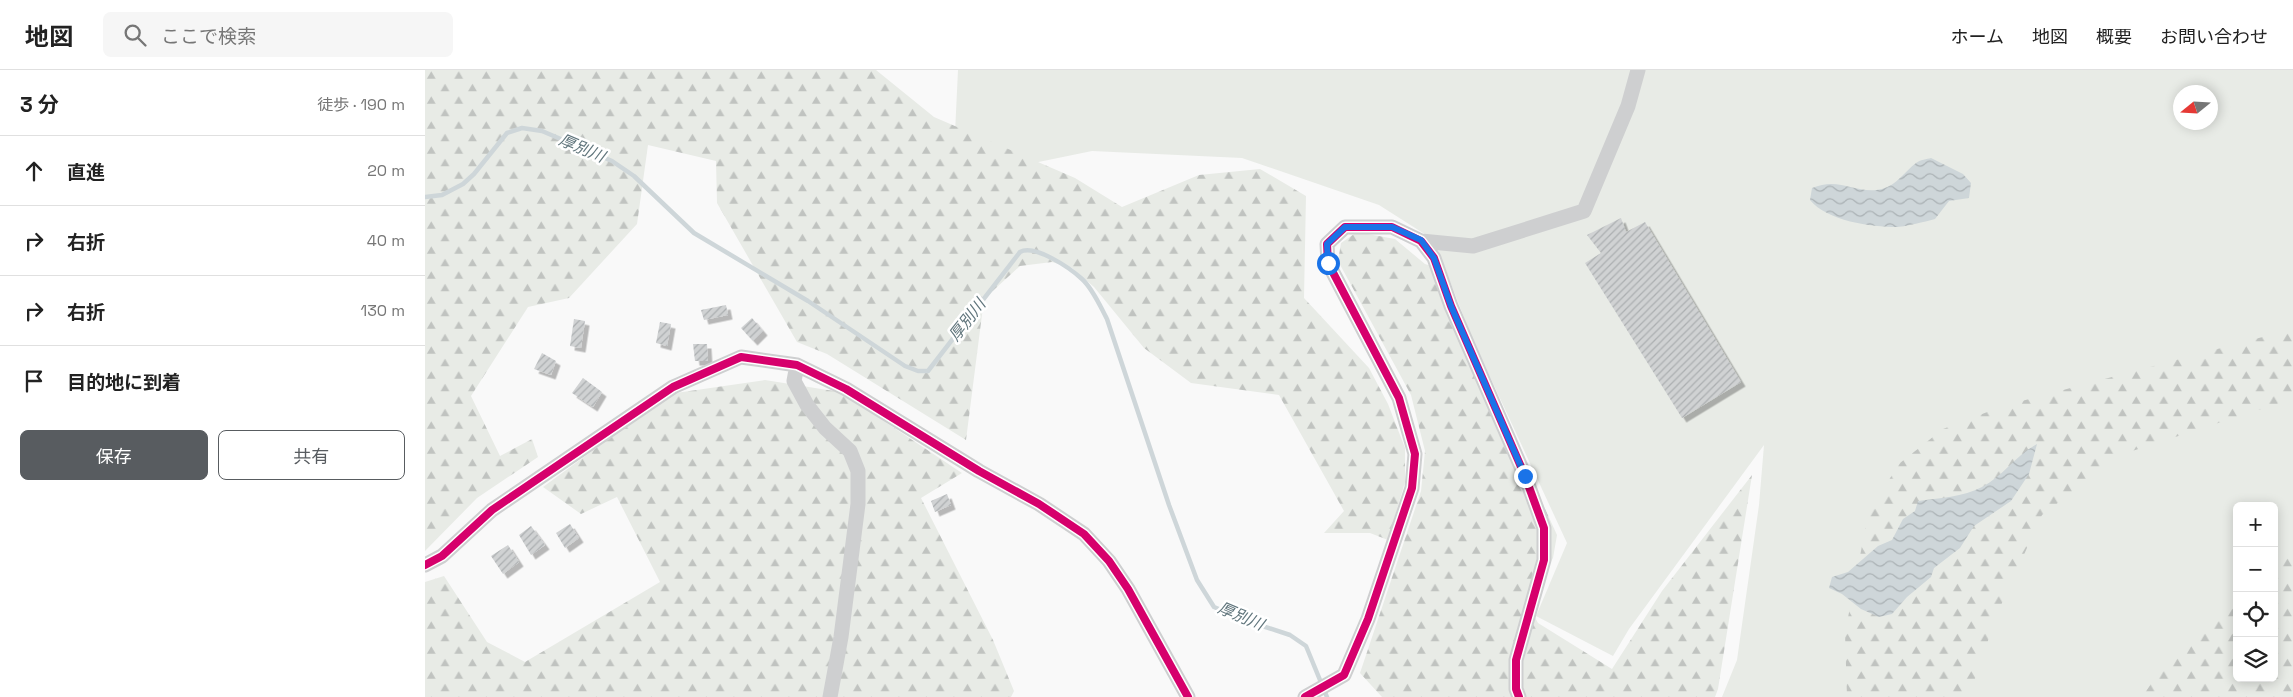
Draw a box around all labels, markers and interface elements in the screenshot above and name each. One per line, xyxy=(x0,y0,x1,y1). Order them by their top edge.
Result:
search box xyxy=(103,12,453,57)
text: 地図 xyxy=(25,21,73,52)
icon: search xyxy=(121,21,149,49)
text: ここで検索 xyxy=(161,24,256,49)
text: ホーム xyxy=(1951,25,2004,48)
text: 地図 xyxy=(2032,25,2068,48)
text: 概要 xyxy=(2096,25,2132,48)
text: お問い合わせ xyxy=(2160,25,2268,48)
north arrow xyxy=(2173,85,2218,130)
text: 3 分 xyxy=(20,91,59,118)
text: 徒歩 · 190 m xyxy=(317,94,405,115)
water label: 厚別川 xyxy=(556,129,610,168)
icon: ahead xyxy=(20,157,48,185)
text: 直進 xyxy=(67,160,105,185)
text: 20 m xyxy=(367,160,405,181)
icon: right xyxy=(20,227,48,255)
text: 右折 xyxy=(67,230,105,255)
text: 40 m xyxy=(367,230,405,251)
route start xyxy=(1317,252,1340,275)
water label: 厚別川 xyxy=(944,293,991,345)
icon: right xyxy=(20,297,48,325)
text: 右折 xyxy=(67,300,105,325)
text: 130 m xyxy=(361,300,405,321)
icon: arrive xyxy=(20,367,48,395)
text: 目的地に到着 xyxy=(67,370,181,395)
button: 保存 xyxy=(20,430,208,480)
button: 共有 xyxy=(218,430,405,480)
route end xyxy=(1514,465,1537,488)
map controls xyxy=(2233,502,2278,682)
button: + xyxy=(2233,502,2278,547)
button: − xyxy=(2233,547,2278,592)
button: locate xyxy=(2233,592,2278,637)
water label: 厚別川 xyxy=(1215,597,1269,636)
button: layers xyxy=(2233,637,2278,682)

